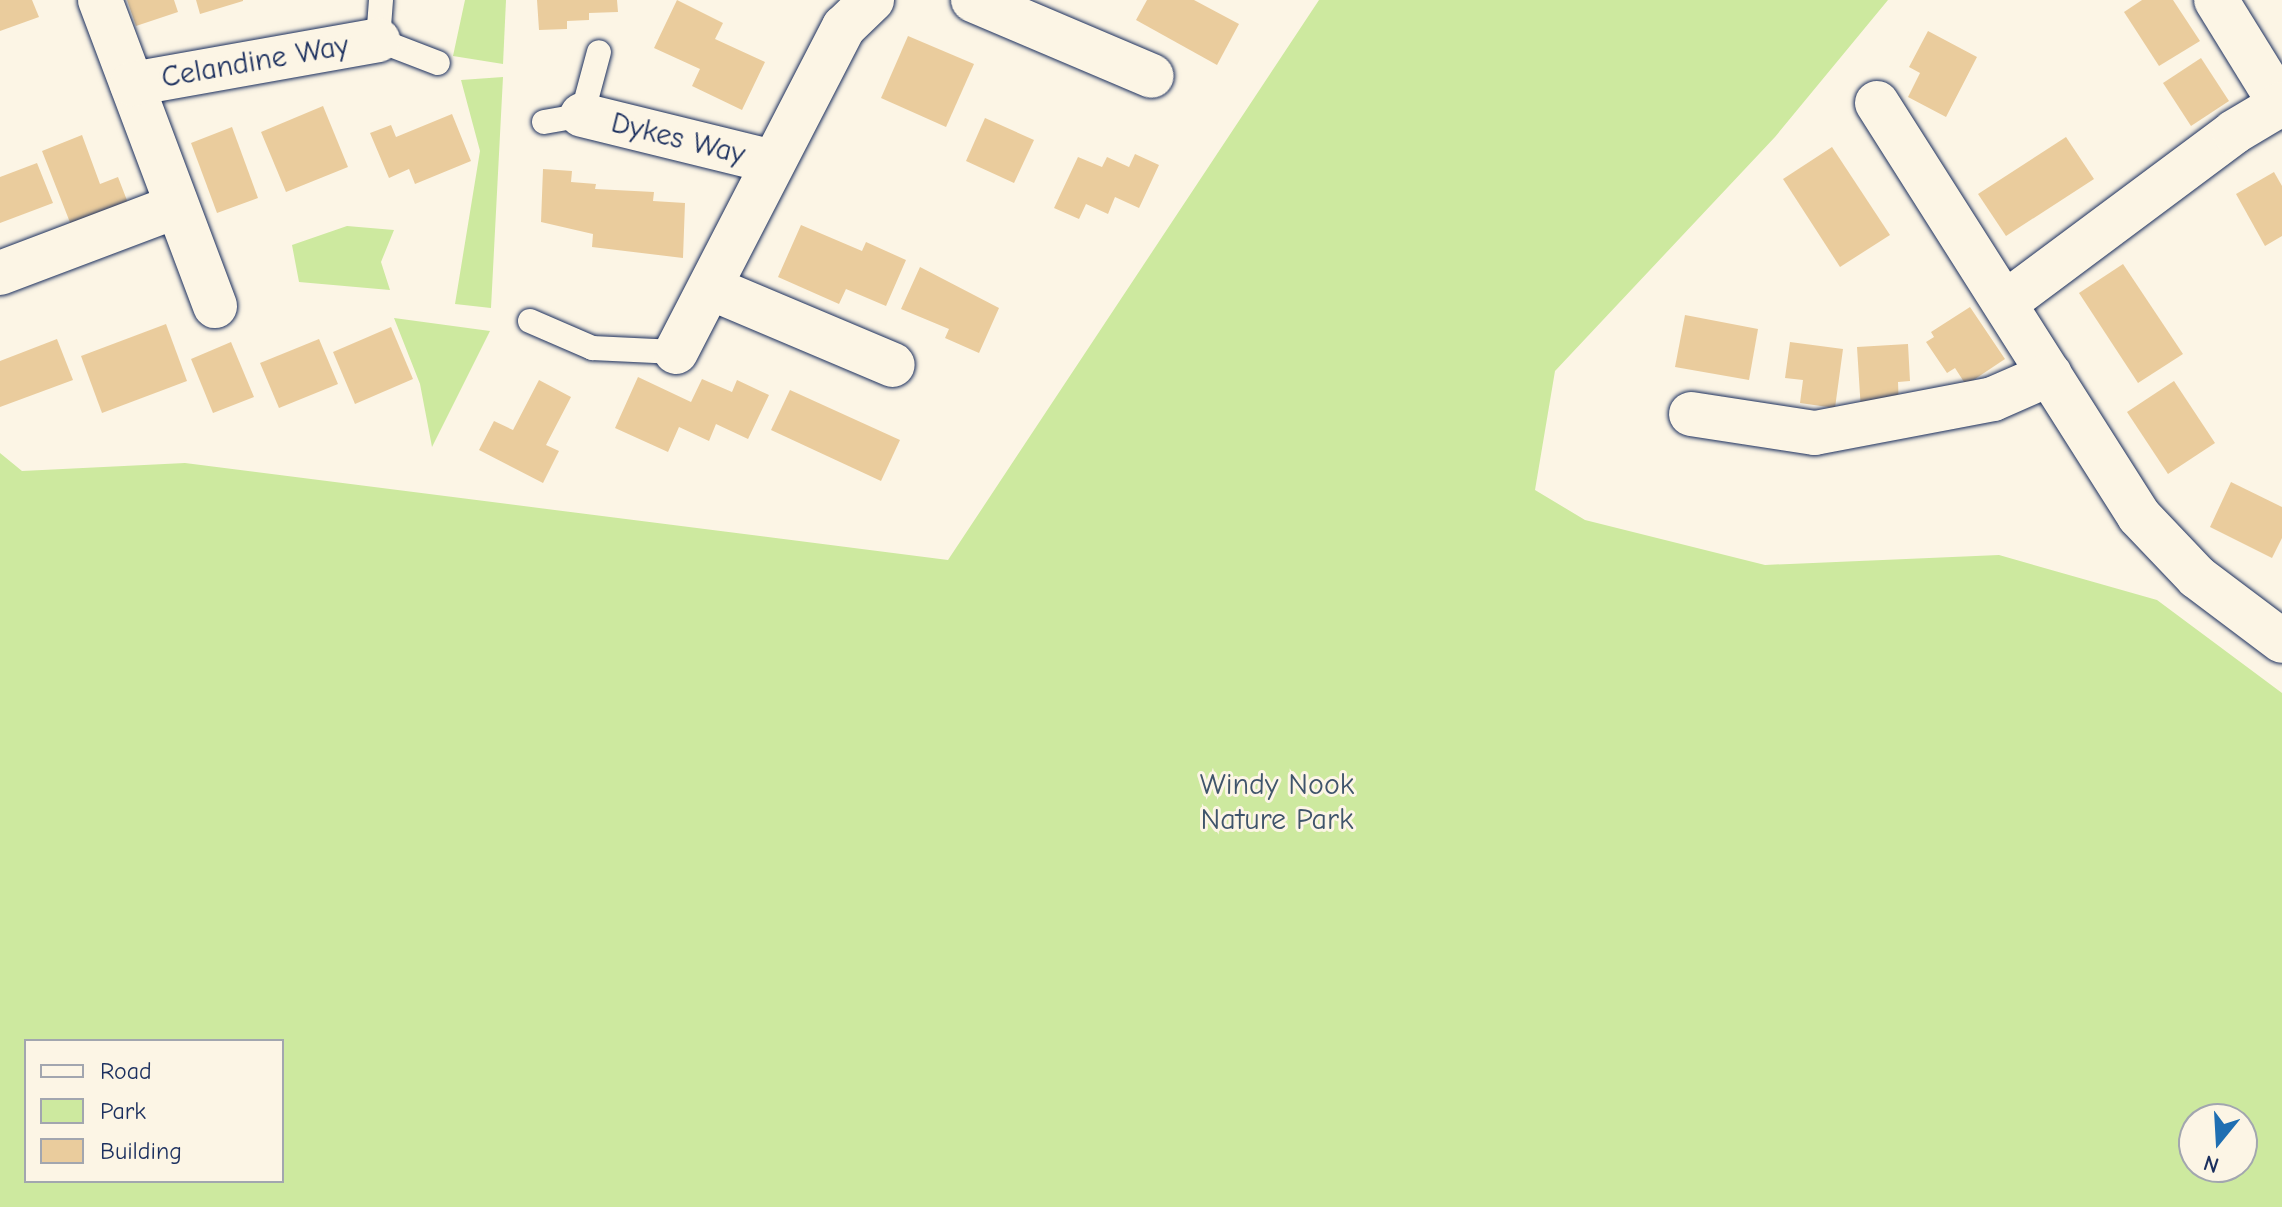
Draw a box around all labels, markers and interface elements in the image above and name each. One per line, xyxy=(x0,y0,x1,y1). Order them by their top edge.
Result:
street label: Celandine Way xyxy=(159,28,351,96)
street label: Dykes Way xyxy=(607,105,749,173)
park label: Windy Nook Nature Park xyxy=(1200,767,1354,838)
legend xyxy=(24,1039,284,1183)
text: Road xyxy=(100,1057,152,1085)
text: Park xyxy=(100,1097,146,1125)
north arrow xyxy=(2178,1103,2258,1183)
text: Building xyxy=(100,1137,182,1165)
text: N xyxy=(2200,1149,2222,1179)

